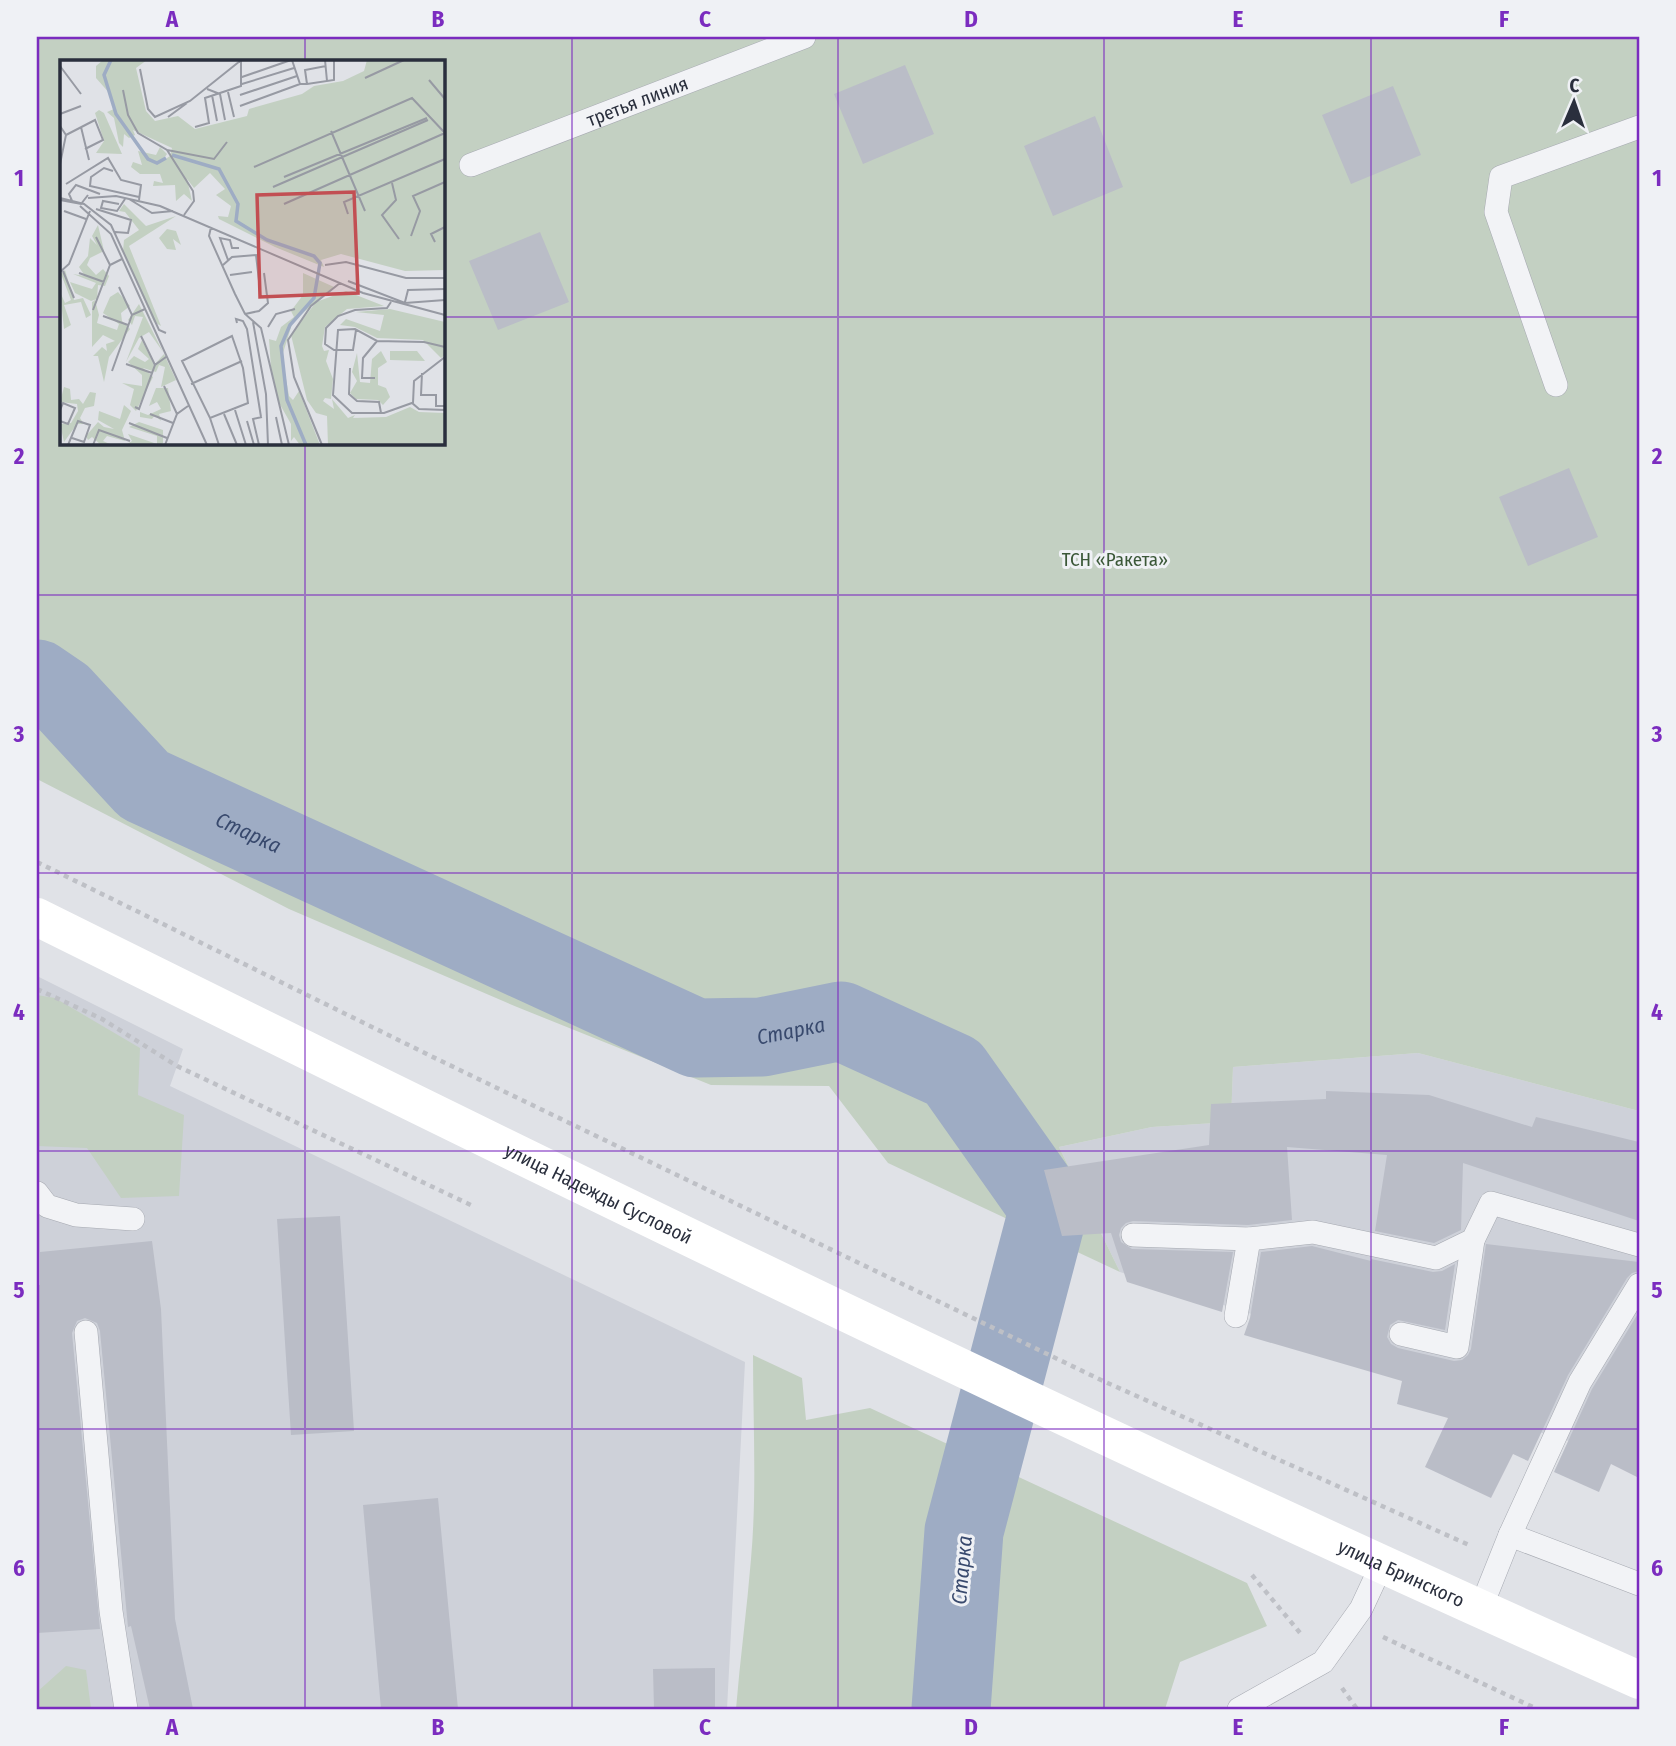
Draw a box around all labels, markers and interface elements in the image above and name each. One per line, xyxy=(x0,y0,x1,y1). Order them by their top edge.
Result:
text: A xyxy=(165,5,179,33)
text: B xyxy=(432,5,445,33)
text: C xyxy=(699,5,711,33)
text: D xyxy=(964,5,978,33)
text: E xyxy=(1233,5,1244,33)
text: F xyxy=(1499,5,1509,33)
inset map xyxy=(60,60,444,444)
north arrow xyxy=(1540,66,1610,136)
street label: третья линия xyxy=(583,71,691,131)
text: С xyxy=(1569,74,1580,97)
text: 1 xyxy=(14,164,24,192)
text: 1 xyxy=(1652,164,1662,192)
text: 2 xyxy=(13,442,25,470)
text: 2 xyxy=(1651,442,1663,470)
park label: ТСН «Ракета» xyxy=(1062,548,1168,571)
text: 3 xyxy=(13,720,25,748)
text: 3 xyxy=(1651,720,1663,748)
water label: Старка xyxy=(211,807,285,859)
text: 4 xyxy=(13,998,25,1026)
text: 4 xyxy=(1651,998,1663,1026)
water label: Старка xyxy=(754,1012,827,1051)
street label: улица Надежды Сусловой xyxy=(501,1138,696,1249)
text: 5 xyxy=(13,1276,25,1304)
text: 5 xyxy=(1651,1276,1663,1304)
water label: Старка xyxy=(946,1534,978,1606)
street label: улица Бринского xyxy=(1335,1534,1468,1612)
text: 6 xyxy=(13,1554,25,1582)
text: 6 xyxy=(1651,1554,1663,1582)
text: A xyxy=(165,1713,179,1741)
text: B xyxy=(432,1713,445,1741)
text: C xyxy=(699,1713,711,1741)
text: D xyxy=(964,1713,978,1741)
text: E xyxy=(1233,1713,1244,1741)
text: F xyxy=(1499,1713,1509,1741)

